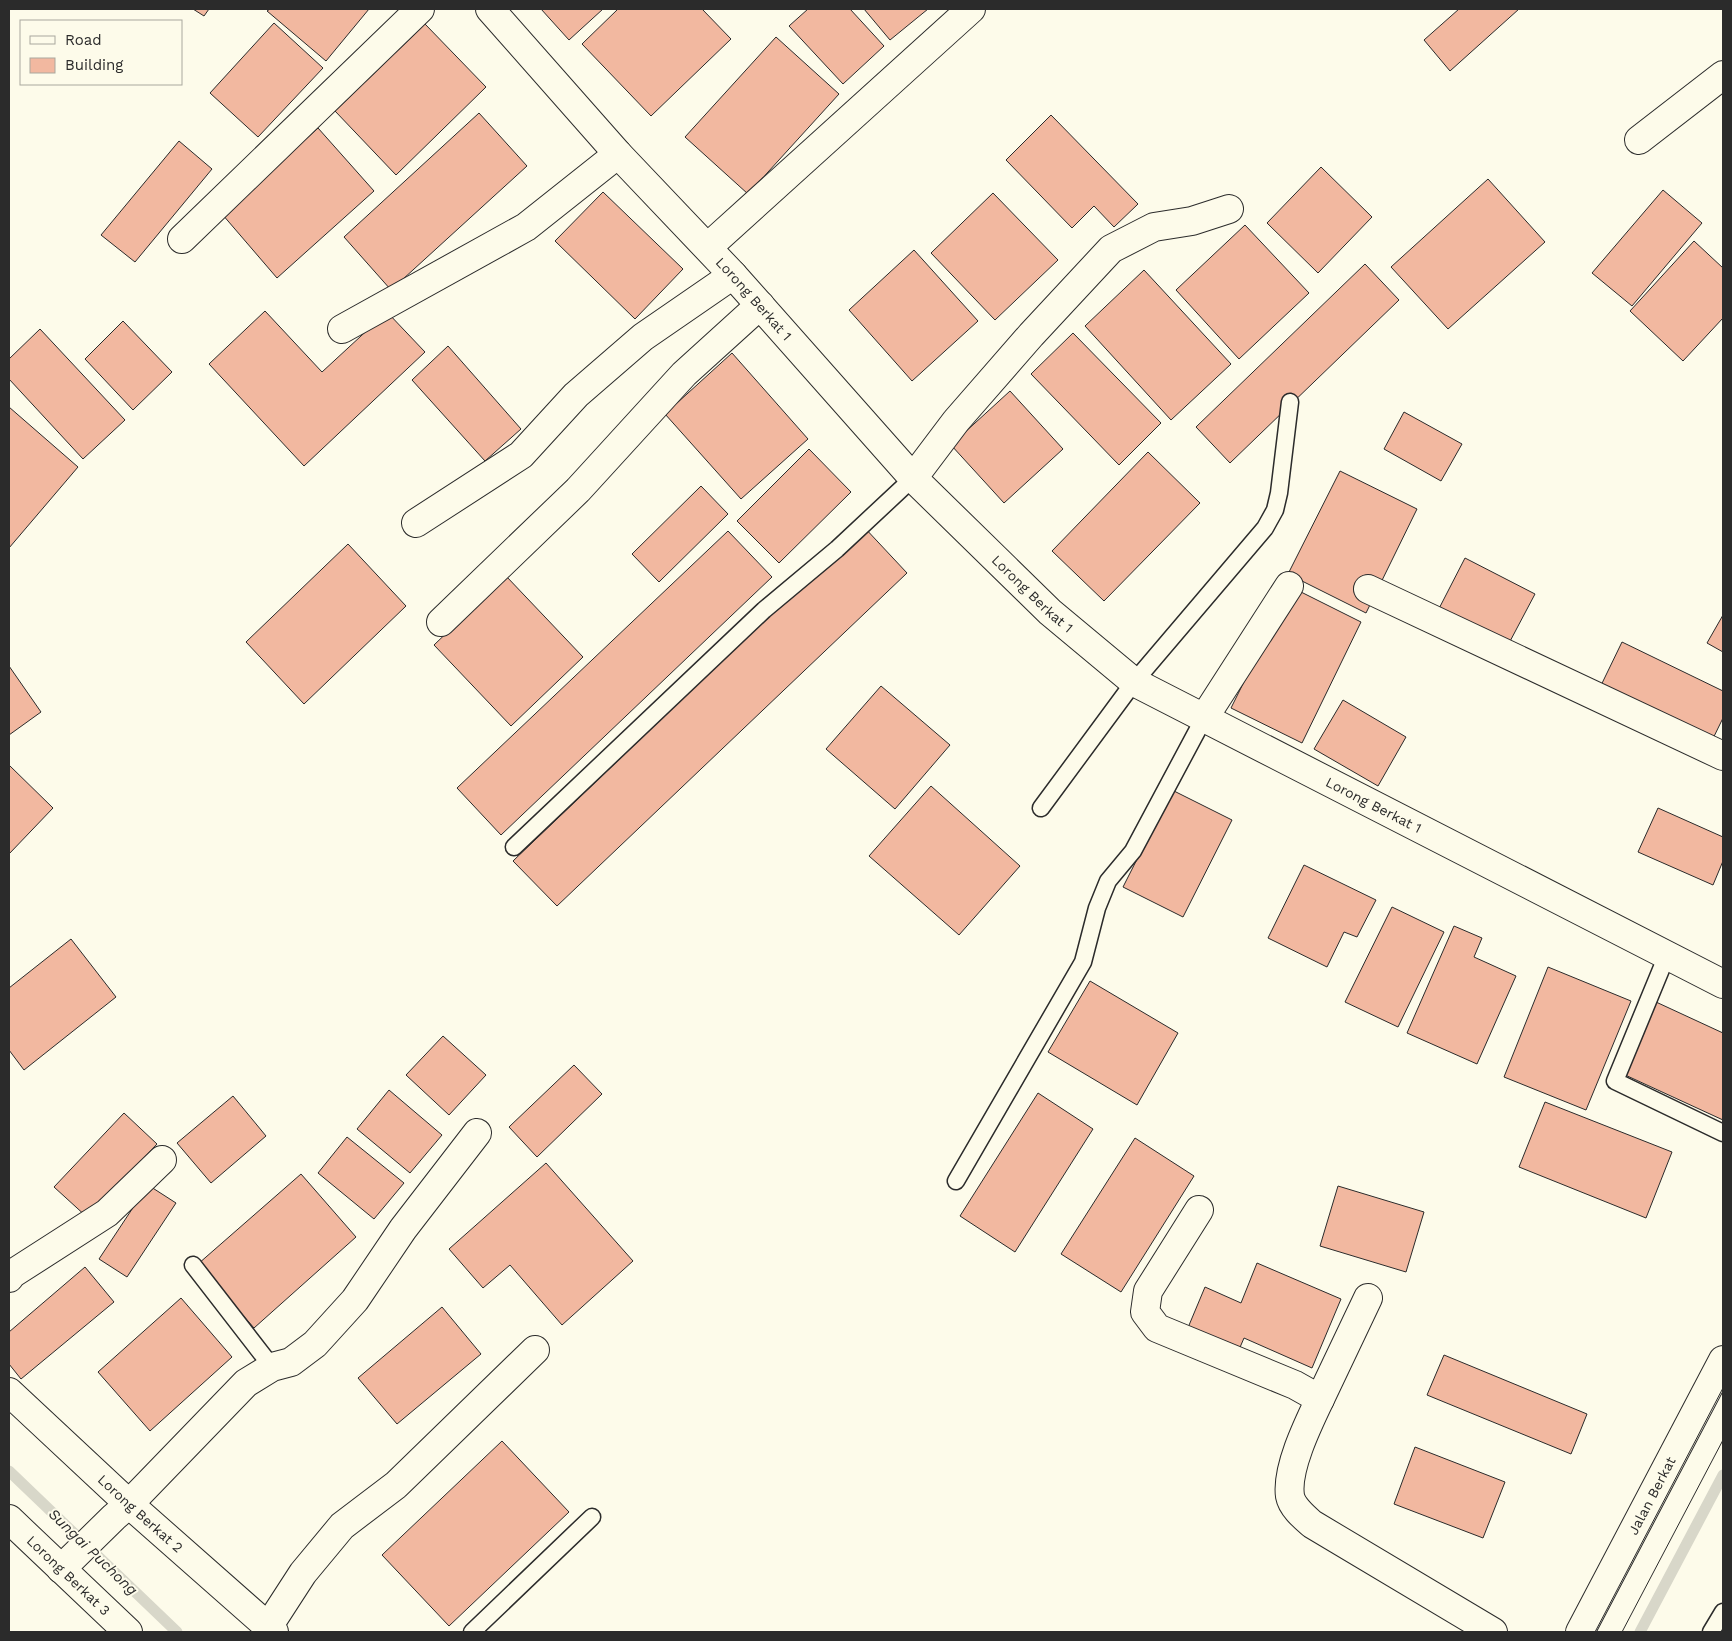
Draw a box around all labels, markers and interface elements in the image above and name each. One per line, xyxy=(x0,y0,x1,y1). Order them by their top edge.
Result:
legend xyxy=(20,20,182,85)
text: Road xyxy=(65,31,102,49)
text: Building xyxy=(65,56,123,74)
street label: Lorong Berkat 1 xyxy=(713,254,795,344)
street label: Lorong Berkat 1 xyxy=(989,552,1076,636)
street label: Lorong Berkat 1 xyxy=(1323,774,1424,836)
street label: Jalan Berkat xyxy=(1625,1454,1679,1537)
street label: Lorong Berkat 2 xyxy=(95,1471,186,1556)
water label: Sungai Puchong xyxy=(45,1505,141,1599)
street label: Lorong Berkat 3 xyxy=(24,1532,113,1619)

